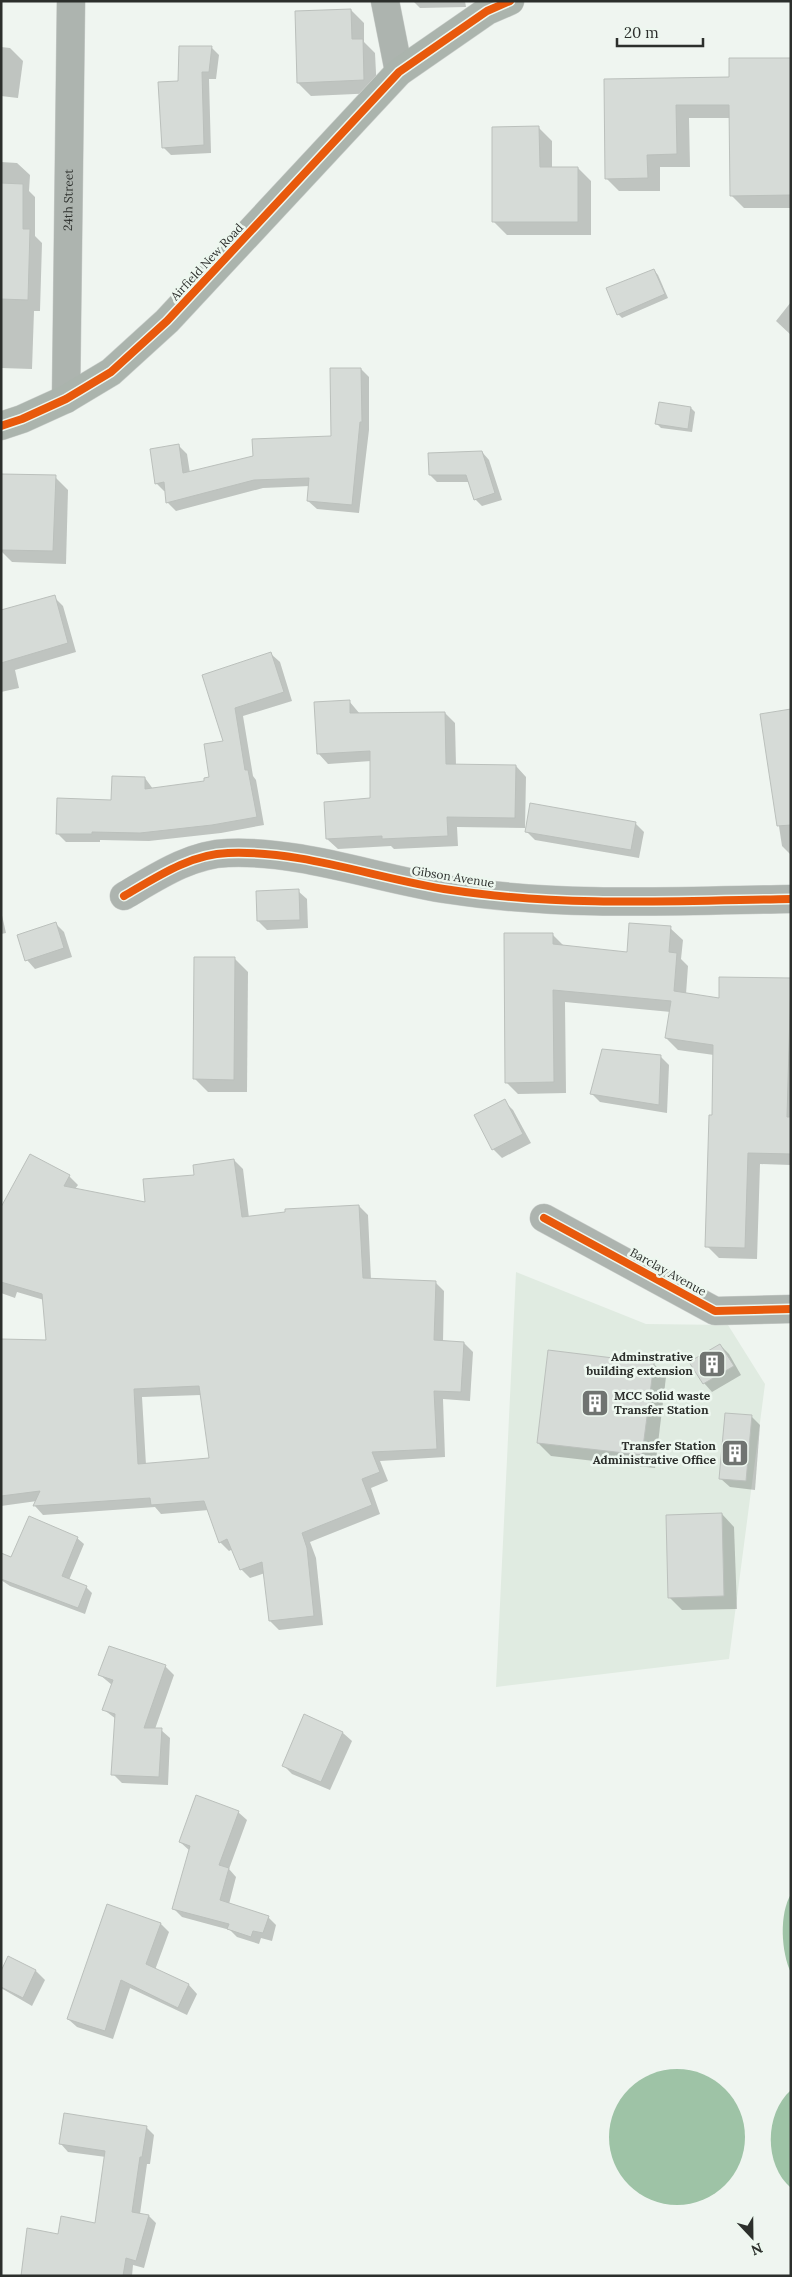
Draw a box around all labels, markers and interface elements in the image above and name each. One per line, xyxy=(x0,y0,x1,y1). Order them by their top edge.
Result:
scale bar xyxy=(617,15,703,47)
text: 20 m xyxy=(624,23,659,42)
street label: 24th Street xyxy=(60,169,76,231)
street label: Airfield New Road xyxy=(166,220,246,304)
street label: Gibson Avenue xyxy=(411,863,496,891)
street label: Barclay Avenue xyxy=(628,1244,709,1299)
place label: Adminstrative building extension xyxy=(585,1349,694,1378)
building icon: Adminstrative building extension xyxy=(697,1349,727,1379)
building icon: MCC Solid waste Transfer Station xyxy=(580,1388,610,1418)
place label: MCC Solid waste Transfer Station xyxy=(614,1388,711,1417)
place label: Transfer Station Administrative Office xyxy=(593,1438,717,1467)
building icon: Transfer Station Administrative Office xyxy=(720,1438,750,1468)
north arrow xyxy=(727,2212,777,2262)
text: N xyxy=(748,2239,765,2259)

